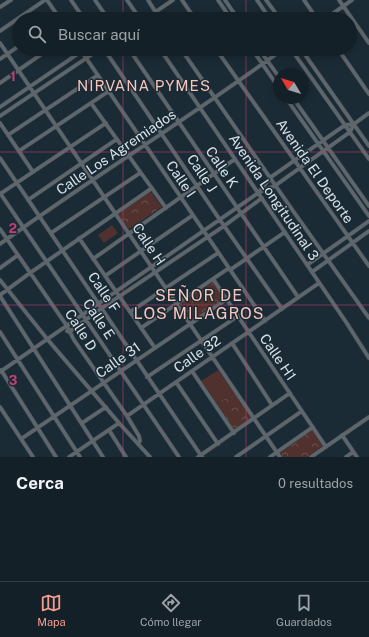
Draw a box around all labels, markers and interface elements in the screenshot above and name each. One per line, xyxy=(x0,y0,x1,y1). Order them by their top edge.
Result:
search box xyxy=(12,12,357,56)
icon: search xyxy=(26,23,48,45)
text: Buscar aquí xyxy=(58,26,140,43)
north arrow xyxy=(273,68,309,104)
text: 1 xyxy=(10,69,16,84)
district label: NIRVANA PYMES xyxy=(77,77,211,94)
street label: Calle Los Agremiados xyxy=(53,106,179,198)
street label: Avenida El Deporte xyxy=(273,116,357,226)
street label: Avenida Longitudinal 3 xyxy=(226,131,322,263)
street label: Calle K xyxy=(203,143,242,191)
street label: Calle J xyxy=(184,151,220,195)
street label: Calle I xyxy=(163,158,199,200)
street label: Calle H xyxy=(129,220,169,268)
text: 2 xyxy=(9,221,17,236)
street label: Calle F xyxy=(85,269,123,315)
district label: SEÑOR DE LOS MILAGROS xyxy=(134,285,265,323)
street label: Calle E xyxy=(80,296,118,342)
street label: Calle D xyxy=(62,306,100,354)
street label: Calle H1 xyxy=(257,331,299,383)
street label: Calle 32 xyxy=(170,332,224,376)
street label: Calle 31 xyxy=(93,339,143,381)
text: 3 xyxy=(9,373,18,388)
text: Cerca xyxy=(16,473,64,493)
text: 0 resultados xyxy=(278,476,353,491)
tab: Mapa xyxy=(37,592,66,628)
tab: Cómo llegar xyxy=(140,592,202,628)
tab: Guardados xyxy=(276,592,332,628)

